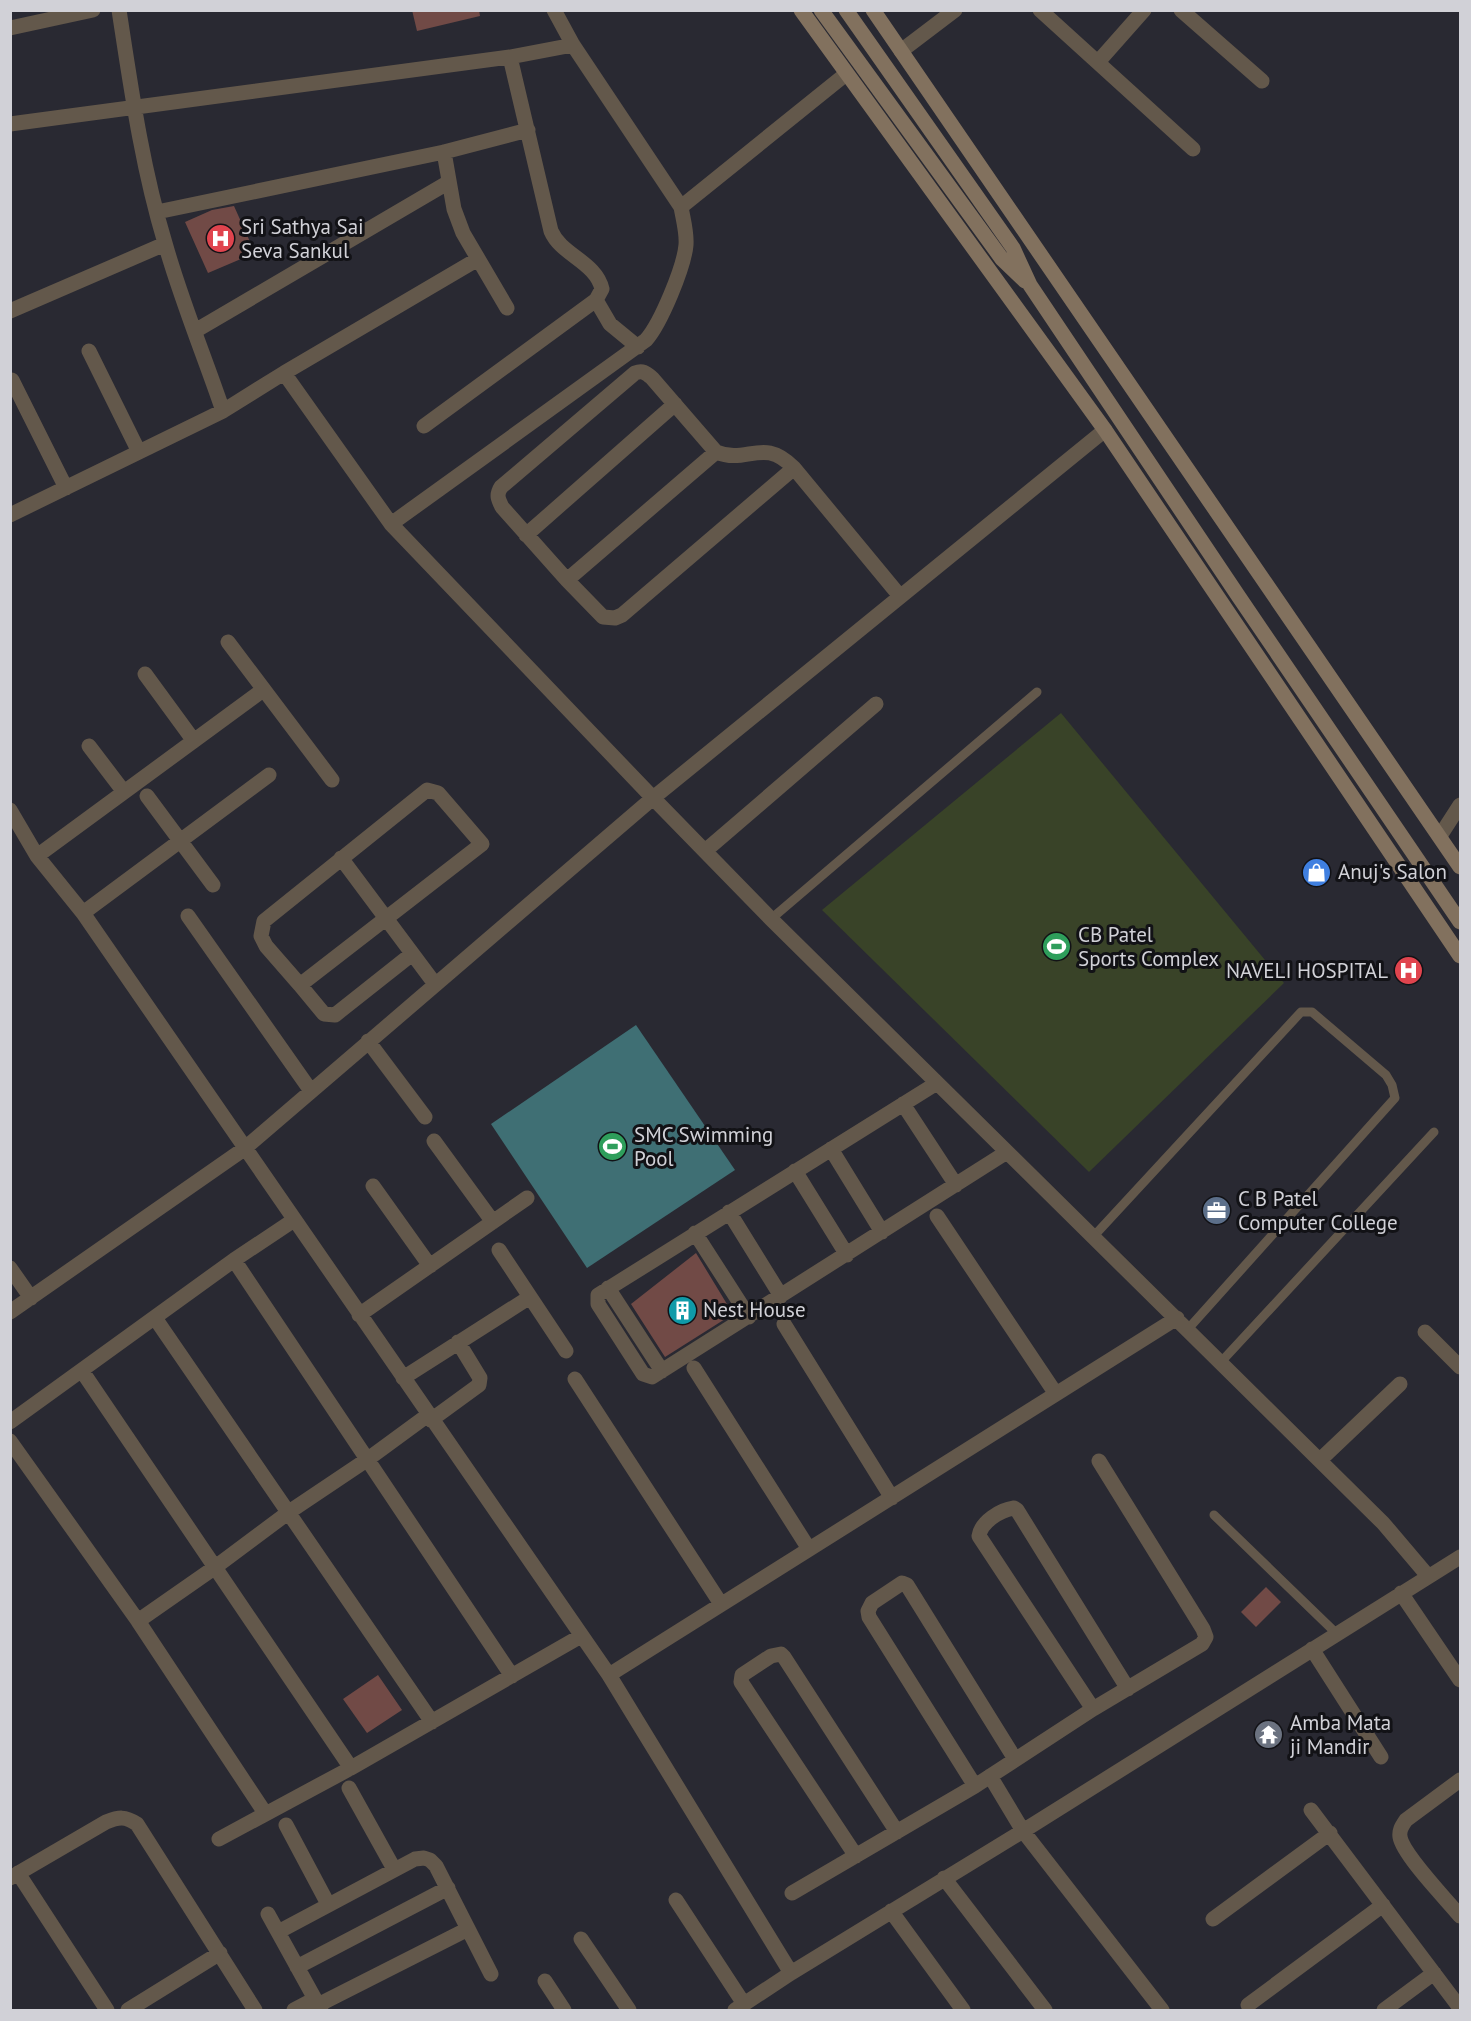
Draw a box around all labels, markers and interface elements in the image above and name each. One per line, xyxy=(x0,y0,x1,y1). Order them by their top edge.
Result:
place label: Sri Sathya Sai Seva Sankul xyxy=(241,213,364,264)
hospital icon: Sri Sathya Sai Seva Sankul xyxy=(204,223,236,255)
shop icon: Anuj's Salon xyxy=(1301,856,1333,888)
place label: Anuj's Salon xyxy=(1338,858,1447,885)
place label: CB Patel Sports Complex xyxy=(1078,921,1219,972)
sports icon: CB Patel Sports Complex xyxy=(1041,931,1073,963)
hospital icon: NAVELI HOSPITAL xyxy=(1393,955,1425,987)
place label: NAVELI HOSPITAL xyxy=(1226,957,1388,984)
place label: SMC Swimming Pool xyxy=(634,1121,773,1172)
sports icon: SMC Swimming Pool xyxy=(597,1131,629,1163)
place label: C B Patel Computer College xyxy=(1238,1185,1398,1236)
office icon: C B Patel Computer College xyxy=(1201,1195,1233,1227)
building icon: Nest House xyxy=(666,1294,698,1326)
place label: Nest House xyxy=(703,1296,806,1323)
place label: Amba Mata ji Mandir xyxy=(1290,1709,1391,1760)
temple icon: Amba Mata ji Mandir xyxy=(1253,1719,1285,1751)

